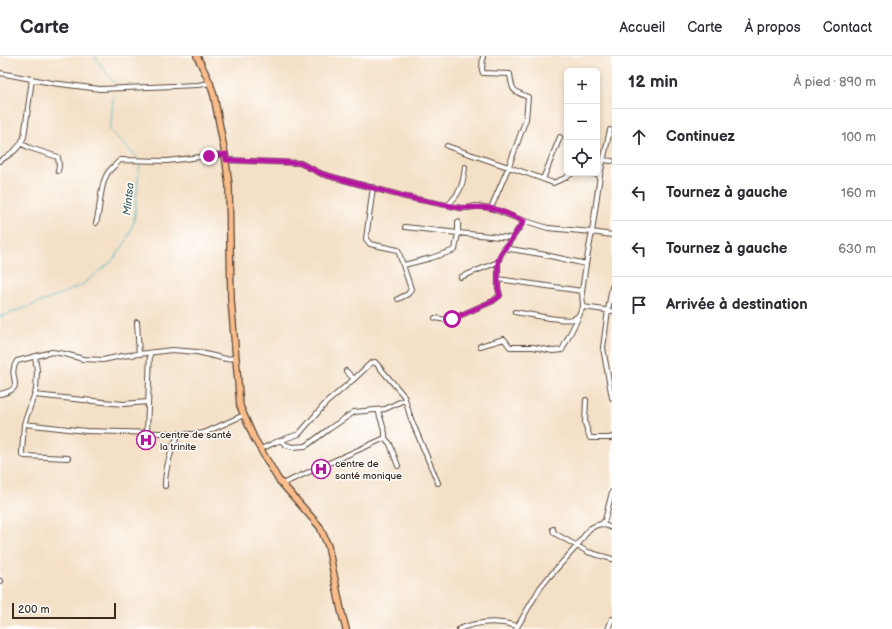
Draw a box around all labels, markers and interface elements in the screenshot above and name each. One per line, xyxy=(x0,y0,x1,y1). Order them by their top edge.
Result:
text: Carte xyxy=(20,16,69,39)
text: Accueil xyxy=(619,19,665,36)
text: Carte xyxy=(687,19,722,36)
text: À propos xyxy=(744,19,801,36)
text: Contact xyxy=(823,19,872,36)
map controls xyxy=(564,68,600,176)
button: + xyxy=(564,68,600,104)
text: 12 min xyxy=(628,72,678,92)
text: À pied · 890 m xyxy=(793,74,876,90)
button: − xyxy=(564,104,600,140)
icon: ahead xyxy=(628,126,650,148)
text: Continuez xyxy=(666,127,735,146)
text: 100 m xyxy=(841,129,876,145)
button: locate xyxy=(564,140,600,176)
route end xyxy=(200,147,218,165)
water label: Mintsa xyxy=(120,182,137,216)
icon: left xyxy=(628,182,650,204)
text: Tournez à gauche xyxy=(666,183,787,202)
text: 160 m xyxy=(841,185,876,201)
icon: left xyxy=(628,238,650,260)
text: Tournez à gauche xyxy=(666,239,787,258)
text: 630 m xyxy=(838,241,876,257)
icon: arrive xyxy=(628,294,650,316)
text: Arrivée à destination xyxy=(666,295,808,314)
route start xyxy=(443,310,461,328)
hospital icon: centre de santé la trinite xyxy=(135,429,157,451)
place label: centre de santé la trinite xyxy=(160,429,231,453)
hospital icon: centre de santé monique xyxy=(310,458,332,480)
place label: centre de santé monique xyxy=(335,458,402,482)
scale bar xyxy=(12,601,116,620)
text: 200 m xyxy=(18,603,50,616)

